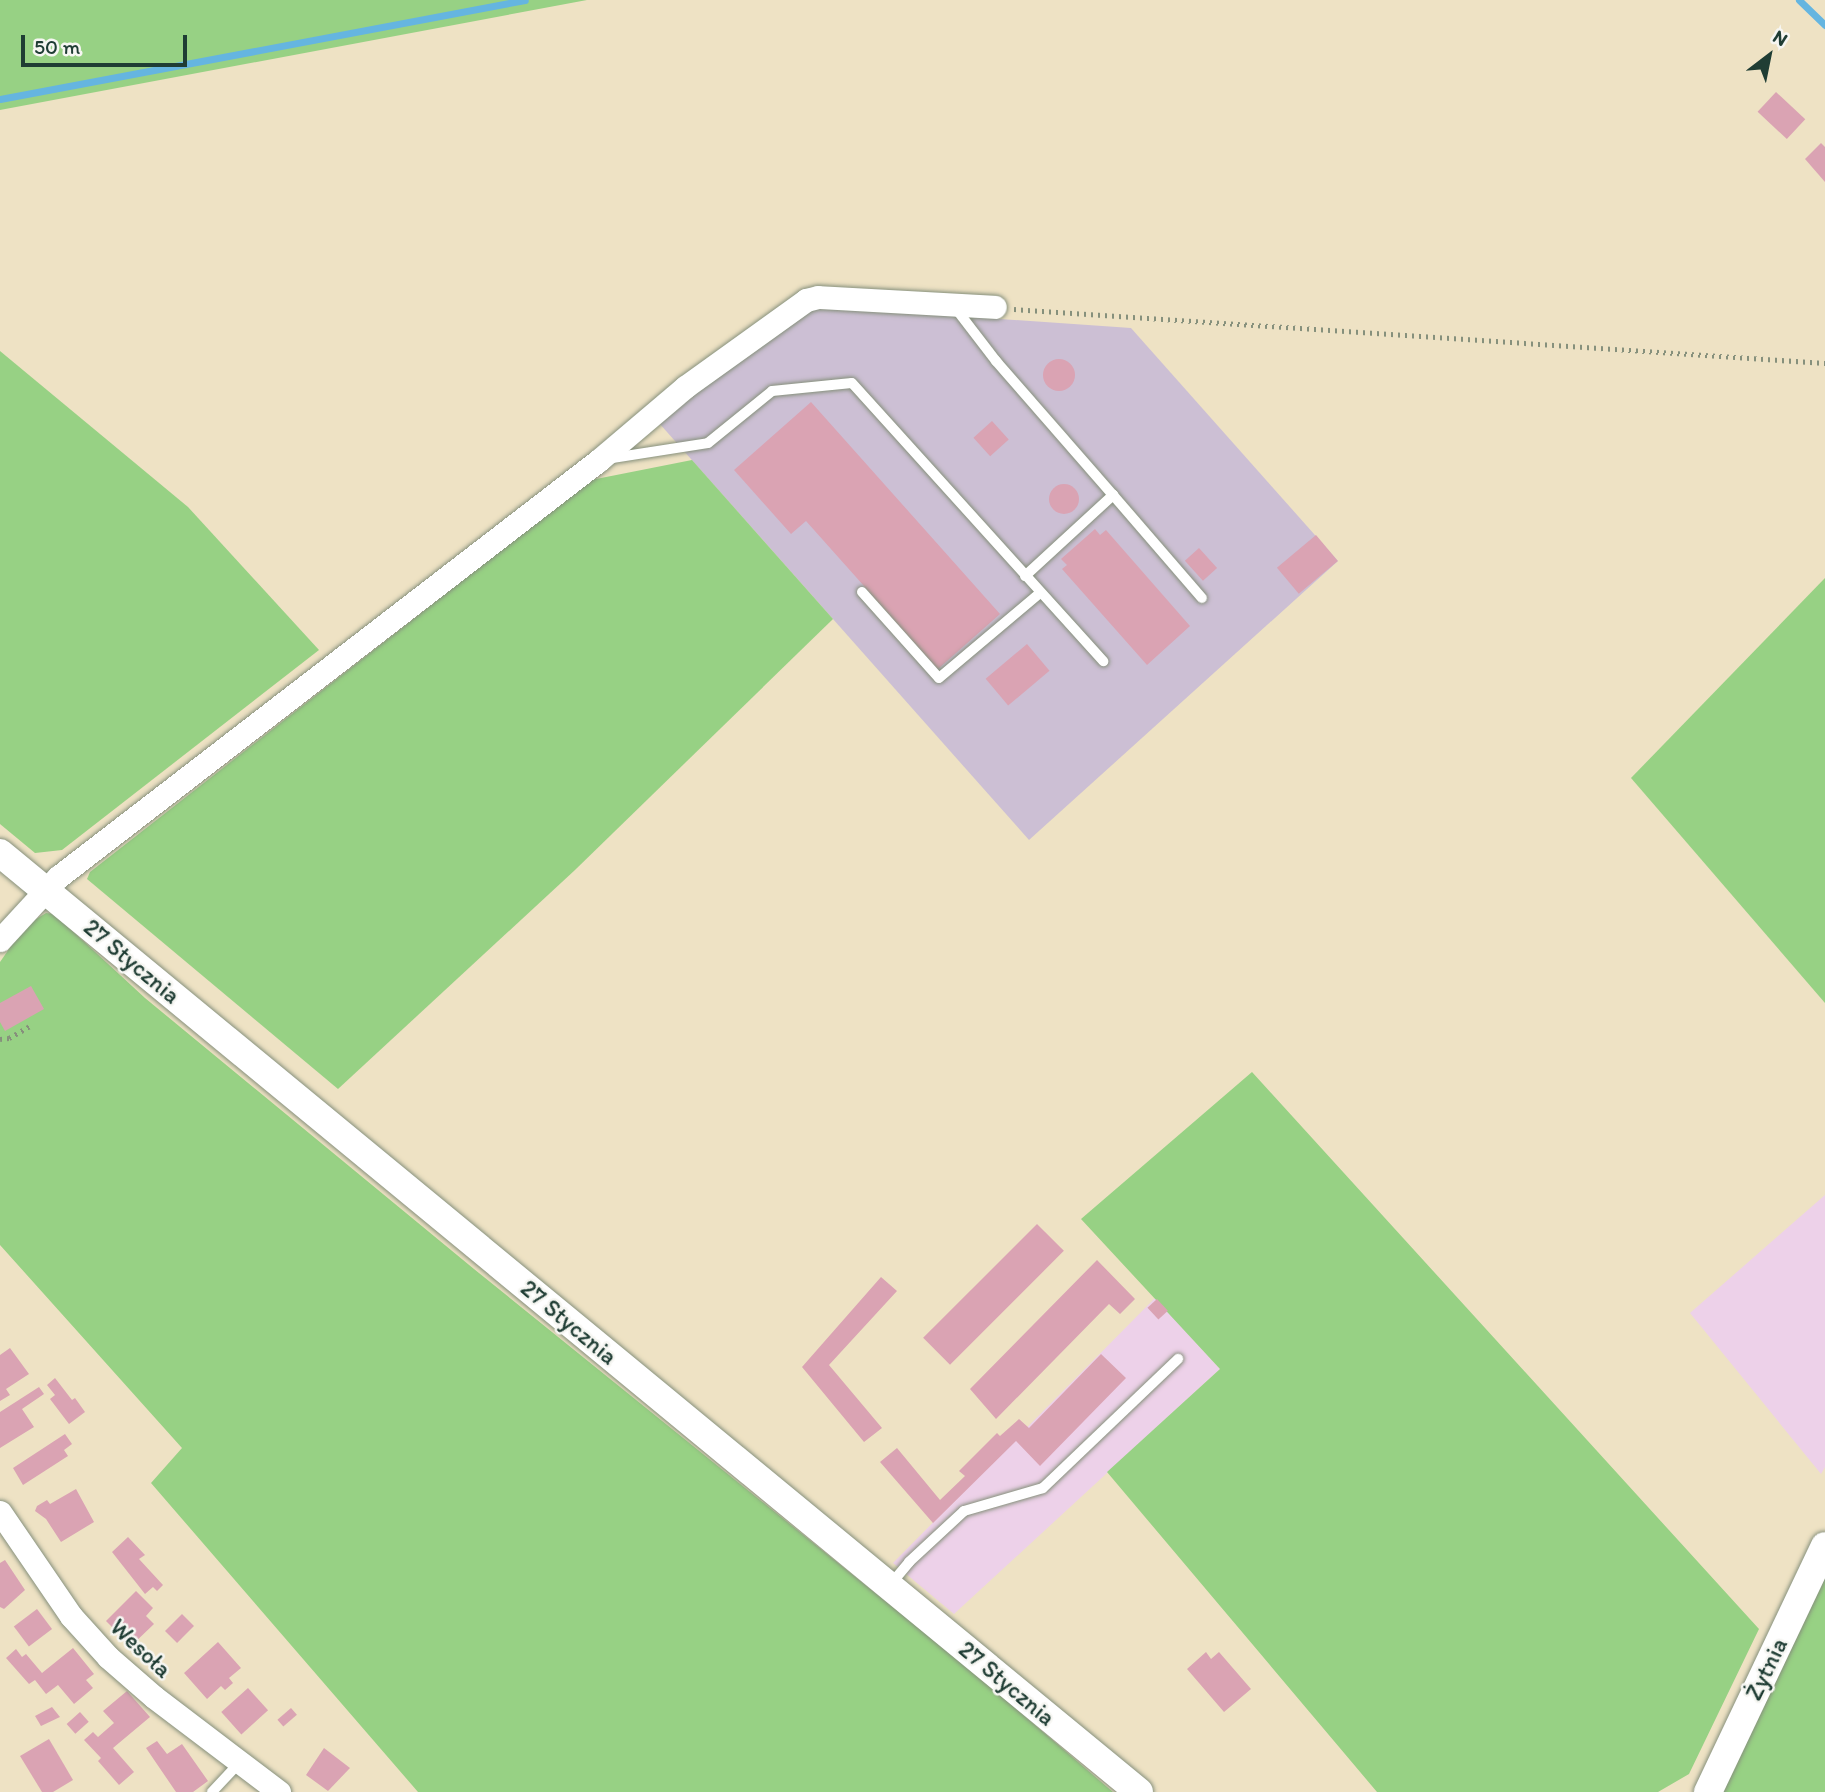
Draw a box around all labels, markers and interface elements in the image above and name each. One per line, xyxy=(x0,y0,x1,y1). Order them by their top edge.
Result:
scale bar xyxy=(24,21,191,65)
north arrow xyxy=(1734,21,1804,91)
text: N xyxy=(1769,25,1792,51)
text: 50 m xyxy=(34,34,80,59)
street label: 27 Stycznia xyxy=(78,912,186,1010)
street label: 27 Stycznia xyxy=(515,1273,623,1371)
street label: Wesoła xyxy=(104,1612,178,1684)
street label: Żytnia xyxy=(1739,1633,1793,1705)
street label: 27 Stycznia xyxy=(953,1634,1061,1732)

